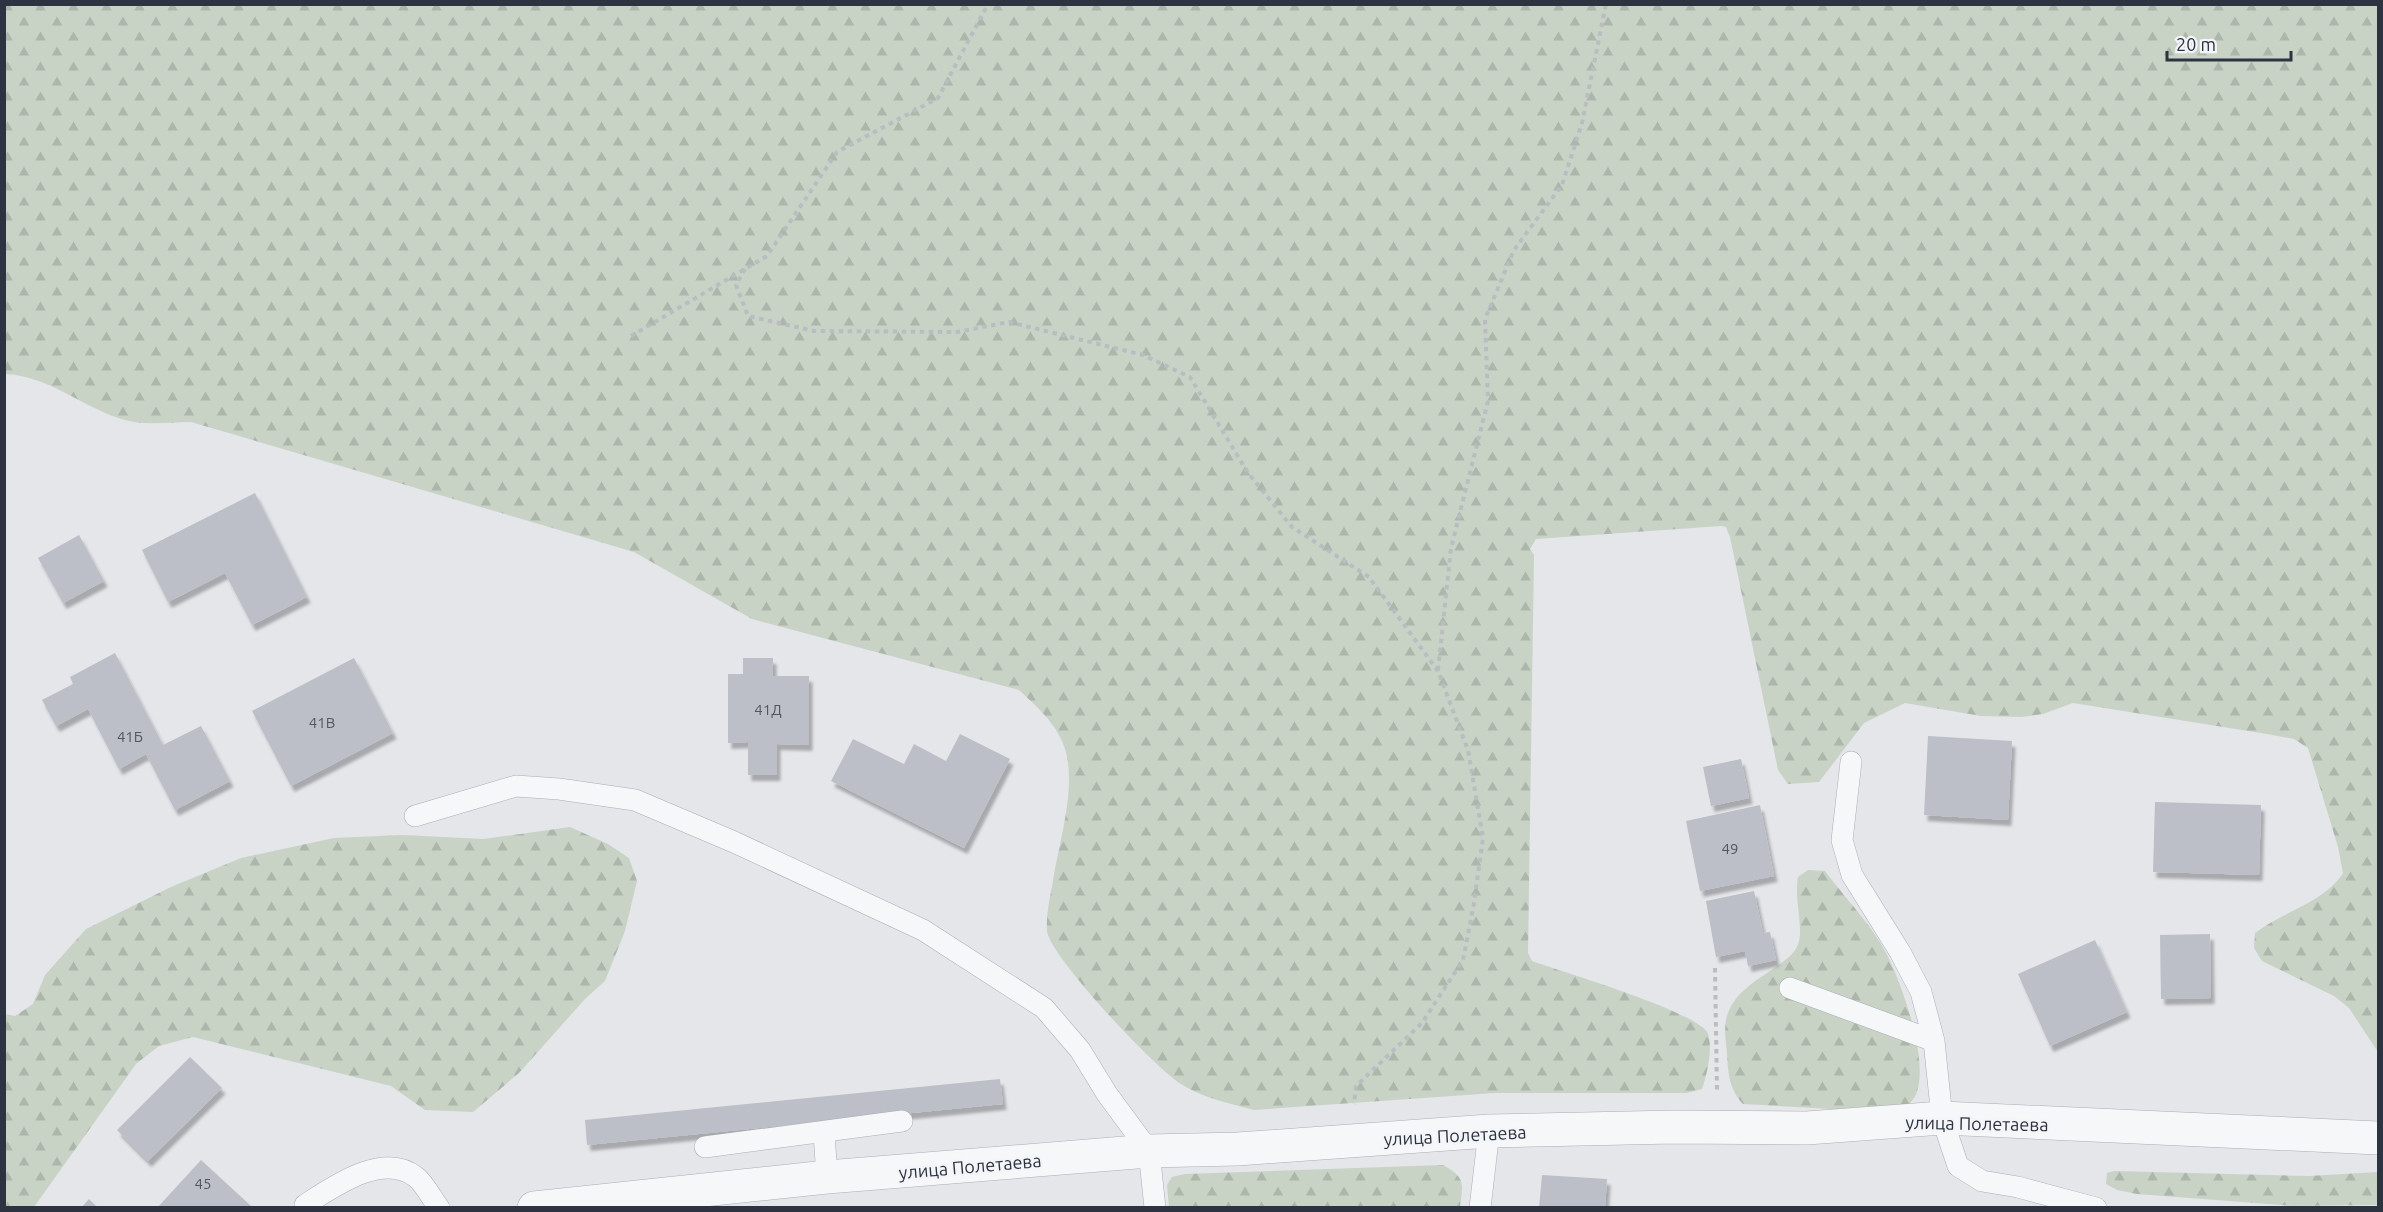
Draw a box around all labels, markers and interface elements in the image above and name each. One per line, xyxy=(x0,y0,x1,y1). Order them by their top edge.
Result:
scale bar xyxy=(2167,24,2292,62)
text: 20 m xyxy=(2176,34,2216,54)
house number: 41Д xyxy=(754,701,782,718)
house number: 41В xyxy=(309,714,335,731)
house number: 41Б xyxy=(117,728,143,745)
house number: 49 xyxy=(1722,840,1738,857)
street label: улица Полетаева xyxy=(1905,1112,2049,1134)
street label: улица Полетаева xyxy=(1383,1121,1527,1149)
street label: улица Полетаева xyxy=(898,1150,1042,1182)
house number: 45 xyxy=(195,1175,211,1192)

